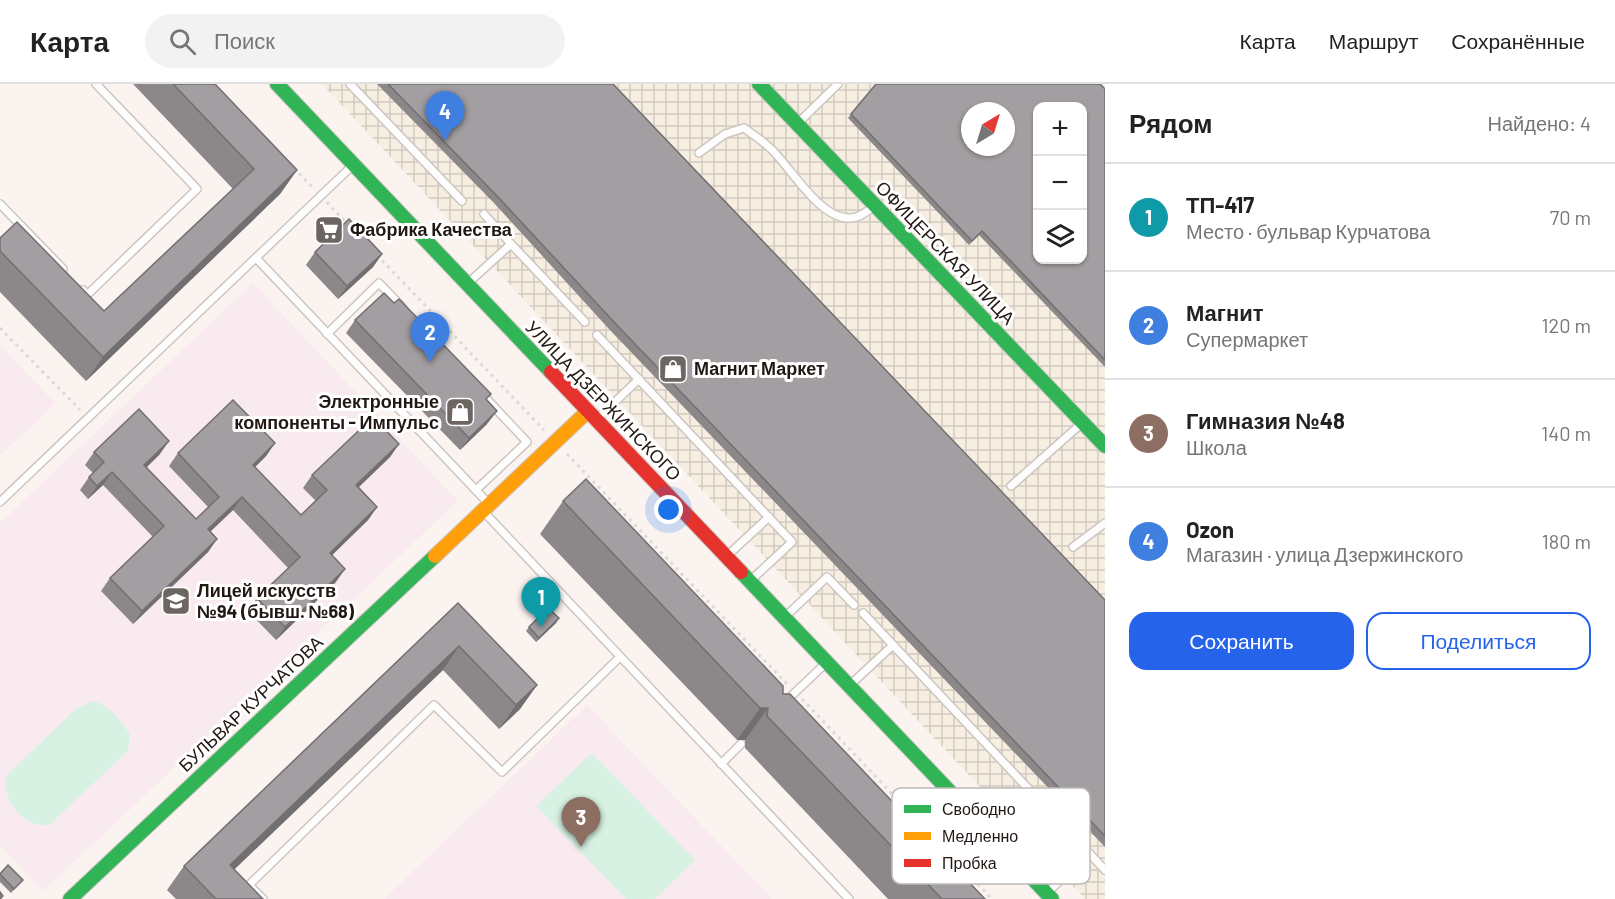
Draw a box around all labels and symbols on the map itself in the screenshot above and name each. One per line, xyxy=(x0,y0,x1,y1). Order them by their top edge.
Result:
pin: 4 xyxy=(426,92,464,141)
north arrow xyxy=(961,102,1015,156)
street label: ОФИЦЕРСКАЯ УЛИЦА xyxy=(872,176,1020,329)
supermarket icon: Фабрика Качества xyxy=(313,214,345,246)
place label: Фабрика Качества xyxy=(350,218,513,240)
pin: 2 xyxy=(410,312,450,362)
street label: УЛИЦА ДЗЕРЖИНСКОГО xyxy=(521,316,686,485)
shop icon: Магнит Маркет xyxy=(657,353,689,385)
place label: Магнит Маркет xyxy=(694,357,825,379)
place label: Электронные компоненты - Импульс xyxy=(234,390,439,433)
shop icon: Электронные компоненты - Импульс xyxy=(444,396,476,428)
your location xyxy=(654,495,683,524)
pin: 1 xyxy=(522,578,560,627)
place label: Лицей искусств №94 (бывш. №68) xyxy=(197,579,355,622)
school or university icon: Лицей искусств №94 (бывш. №68) xyxy=(160,585,192,617)
street label: БУЛЬВАР КУРЧАТОВА xyxy=(174,631,327,776)
legend xyxy=(892,788,1090,884)
pin: 3 xyxy=(562,798,600,847)
text: Свободно xyxy=(942,799,1016,818)
text: Медленно xyxy=(942,826,1018,845)
text: Пробка xyxy=(942,853,997,872)

